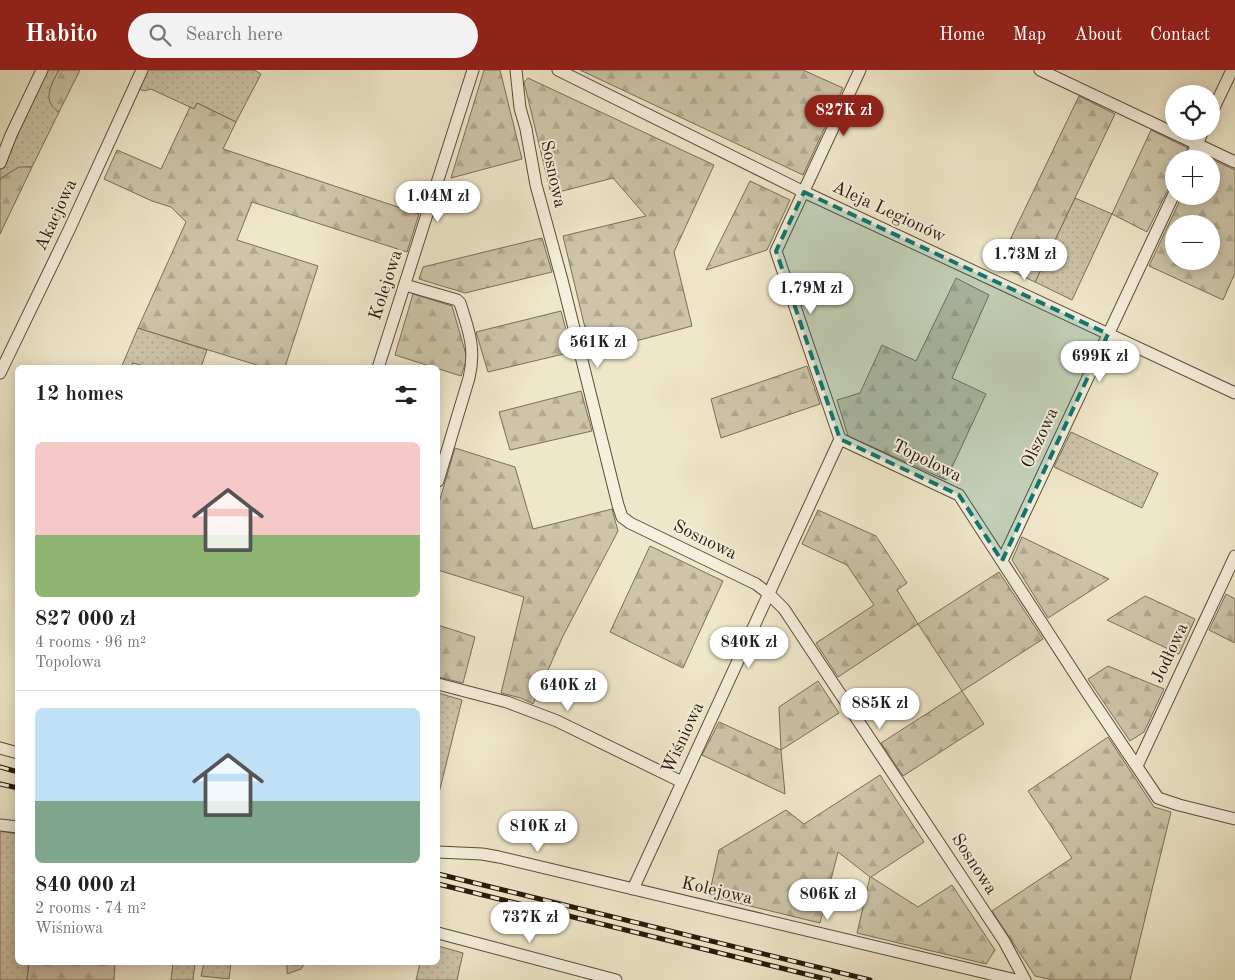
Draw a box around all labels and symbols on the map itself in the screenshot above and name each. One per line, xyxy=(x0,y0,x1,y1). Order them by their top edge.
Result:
pin: 827K zł xyxy=(798,94,890,137)
street label: Sosnowa xyxy=(537,139,569,209)
street label: Akacjowa xyxy=(32,176,80,253)
street label: Aleja Legionów xyxy=(830,178,948,246)
pin: 1.04M zł xyxy=(386,180,490,223)
pin: 1.73M zł xyxy=(973,238,1077,281)
street label: Kolejowa xyxy=(366,248,406,322)
pin: 1.79M zł xyxy=(759,272,863,315)
pin: 561K zł xyxy=(552,326,644,369)
pin: 699K zł xyxy=(1054,340,1146,383)
street label: Olszowa xyxy=(1018,405,1062,471)
street label: Topolowa xyxy=(890,437,965,485)
street label: Sosnowa xyxy=(670,517,740,563)
street label: Jodłowa xyxy=(1148,620,1192,686)
pin: 840K zł xyxy=(703,626,795,669)
pin: 640K zł xyxy=(522,670,614,712)
pin: 885K zł xyxy=(834,688,926,730)
street label: Wiśniowa xyxy=(659,699,707,777)
pin: 810K zł xyxy=(492,810,584,853)
street label: Sosnowa xyxy=(948,830,1000,898)
street label: Kolejowa xyxy=(680,874,754,908)
pin: 806K zł xyxy=(782,878,874,921)
pin: 737K zł xyxy=(484,902,576,944)

